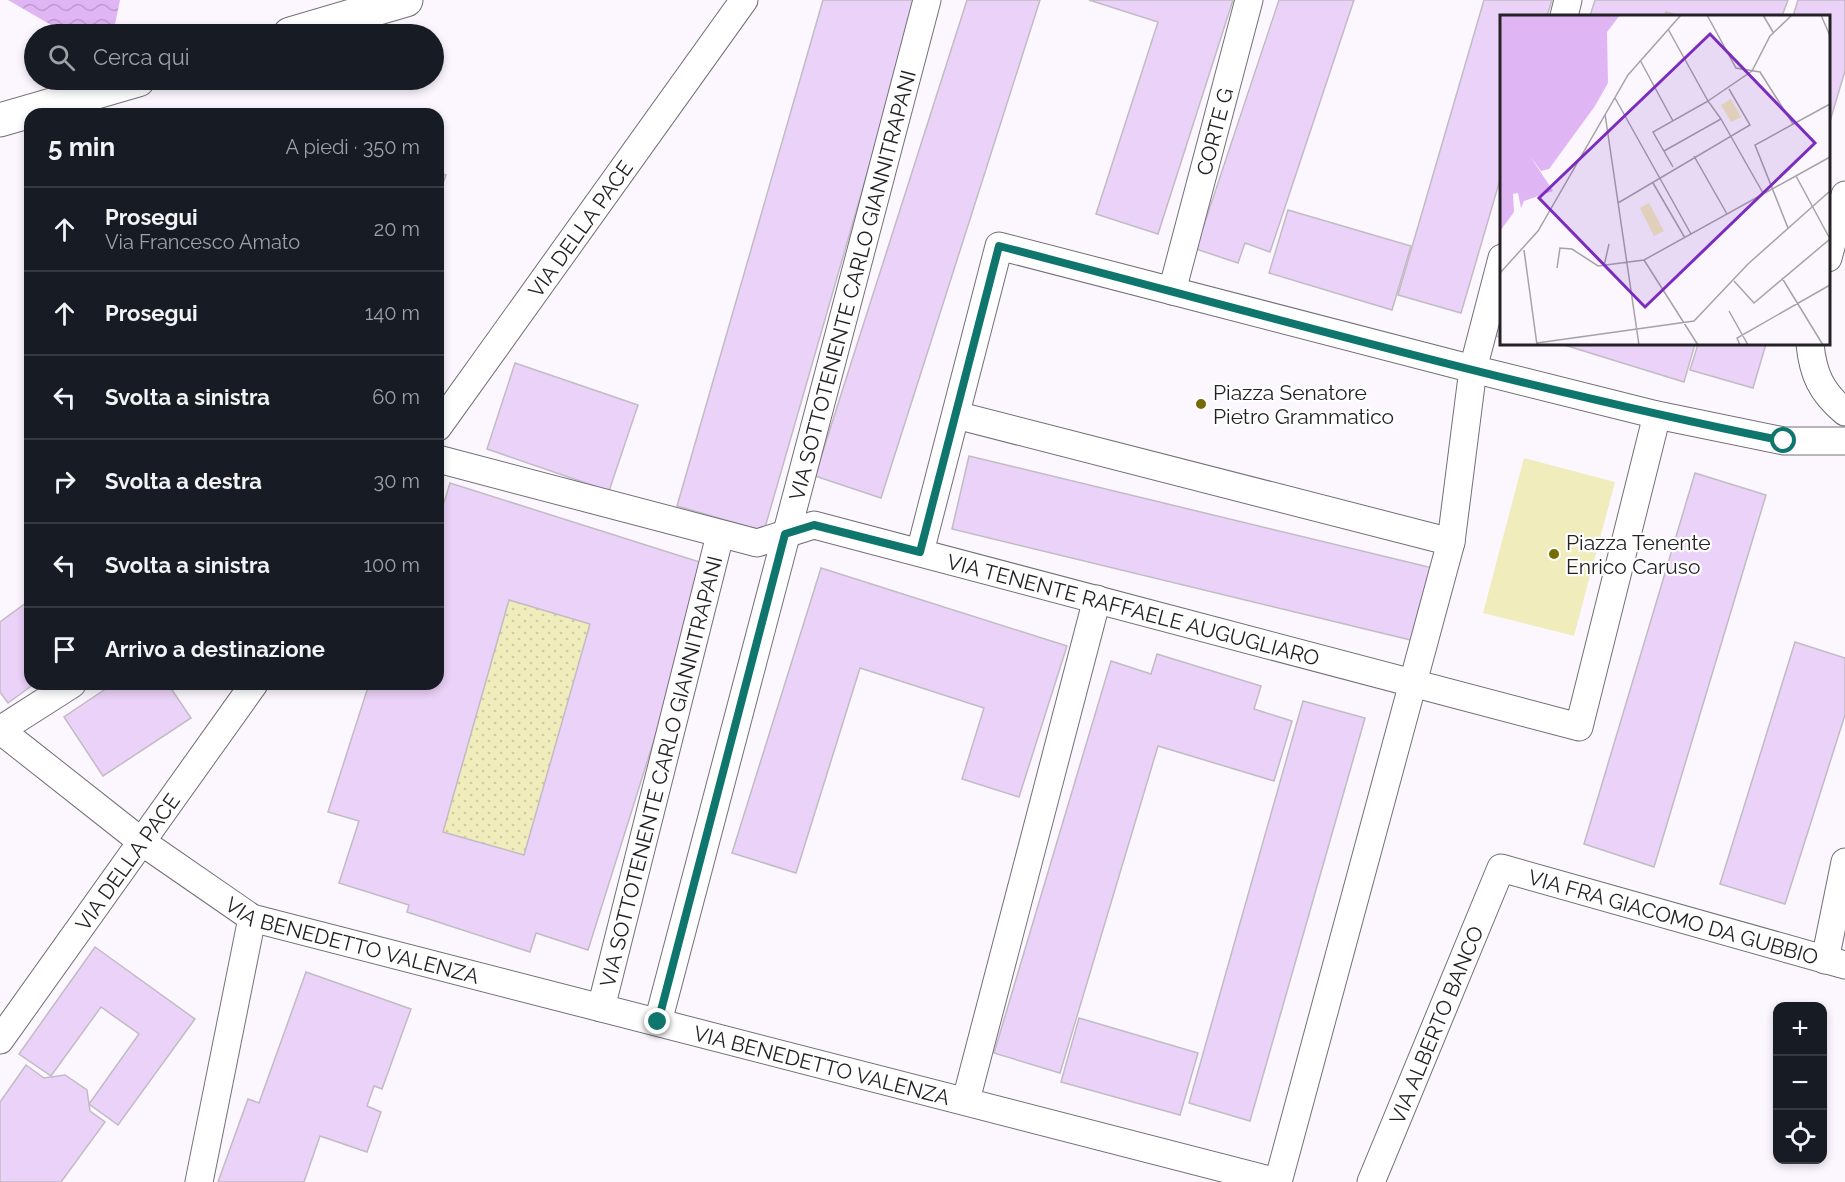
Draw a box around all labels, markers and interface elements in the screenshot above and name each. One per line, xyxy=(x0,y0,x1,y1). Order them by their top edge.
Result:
inset map xyxy=(1500,15,1830,345)
search box xyxy=(24,24,444,90)
icon: search xyxy=(45,41,78,74)
text: Cerca qui xyxy=(93,44,190,70)
street label: VIA SOTTOTENENTE CARLO GIANNITRAPANI xyxy=(783,67,921,503)
street label: CORTE G xyxy=(1191,85,1238,178)
text: 5 min xyxy=(48,132,115,162)
text: A piedi · 350 m xyxy=(285,135,420,159)
street label: VIA DELLA PACE xyxy=(523,155,638,302)
text: Prosegui xyxy=(105,204,198,230)
icon: ahead xyxy=(48,213,81,246)
text: 20 m xyxy=(374,217,420,241)
text: Via Francesco Amato xyxy=(105,230,300,254)
icon: ahead xyxy=(48,297,81,330)
text: Prosegui xyxy=(105,300,198,326)
text: 140 m xyxy=(365,301,420,325)
place label: Piazza Senatore Pietro Grammatico xyxy=(1213,380,1394,429)
icon: left xyxy=(48,381,81,414)
text: Svolta a sinistra xyxy=(105,384,270,410)
text: 60 m xyxy=(372,385,420,409)
marker: Piazza Senatore Pietro Grammatico xyxy=(1194,397,1208,411)
route start xyxy=(1770,427,1796,453)
icon: right xyxy=(48,465,81,498)
text: Svolta a destra xyxy=(105,468,262,494)
text: 30 m xyxy=(374,469,420,493)
place label: Piazza Tenente Enrico Caruso xyxy=(1566,530,1711,579)
marker: Piazza Tenente Enrico Caruso xyxy=(1547,547,1561,561)
street label: VIA TENENTE RAFFAELE AUGUGLIARO xyxy=(944,548,1322,670)
icon: left xyxy=(48,549,81,582)
text: Svolta a sinistra xyxy=(105,552,270,578)
text: 100 m xyxy=(363,553,420,577)
street label: VIA SOTTOTENENTE CARLO GIANNITRAPANI xyxy=(594,553,727,990)
icon: arrive xyxy=(48,633,81,666)
text: Arrivo a destinazione xyxy=(105,636,325,662)
street label: VIA DELLA PACE xyxy=(70,788,185,935)
street label: VIA FRA GIACOMO DA GUBBIO xyxy=(1526,864,1821,969)
street label: VIA BENEDETTO VALENZA xyxy=(221,891,482,989)
street label: VIA ALBERTO BANCO xyxy=(1384,922,1488,1128)
map controls xyxy=(1773,1002,1827,1164)
button: + xyxy=(1773,1002,1827,1056)
route end xyxy=(644,1008,670,1034)
street label: VIA BENEDETTO VALENZA xyxy=(691,1020,953,1110)
button: − xyxy=(1773,1056,1827,1110)
button: locate xyxy=(1773,1110,1827,1164)

